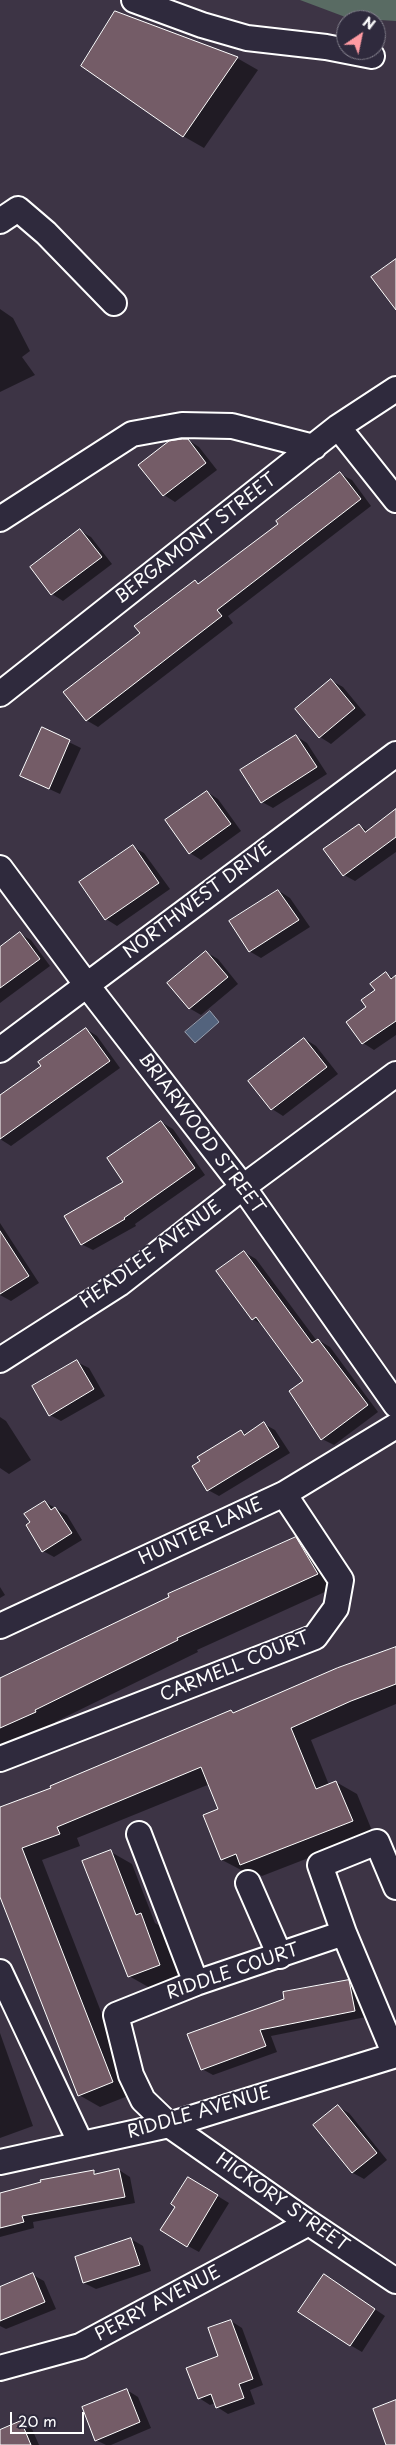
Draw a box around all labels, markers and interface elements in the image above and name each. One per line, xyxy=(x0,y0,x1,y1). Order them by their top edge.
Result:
north arrow xyxy=(336,10,386,60)
text: N xyxy=(359,11,380,35)
street label: BERGAMONT STREET xyxy=(111,469,281,609)
street label: NORTHWEST DRIVE xyxy=(120,838,276,964)
street label: BRIARWOOD STREET xyxy=(133,1049,269,1219)
street label: HEADLEE AVENUE xyxy=(76,1196,226,1314)
street label: HUNTER LANE xyxy=(136,1494,266,1570)
street label: CARMELL COURT xyxy=(157,1627,313,1707)
street label: RIDDLE COURT xyxy=(164,1939,302,2005)
street label: RIDDLE AVENUE xyxy=(125,2082,273,2144)
street label: HICKORY STREET xyxy=(211,2149,353,2257)
street label: PERRY AVENUE xyxy=(92,2262,224,2346)
scale bar xyxy=(12,2402,86,2434)
text: 20 m xyxy=(18,2409,57,2432)

